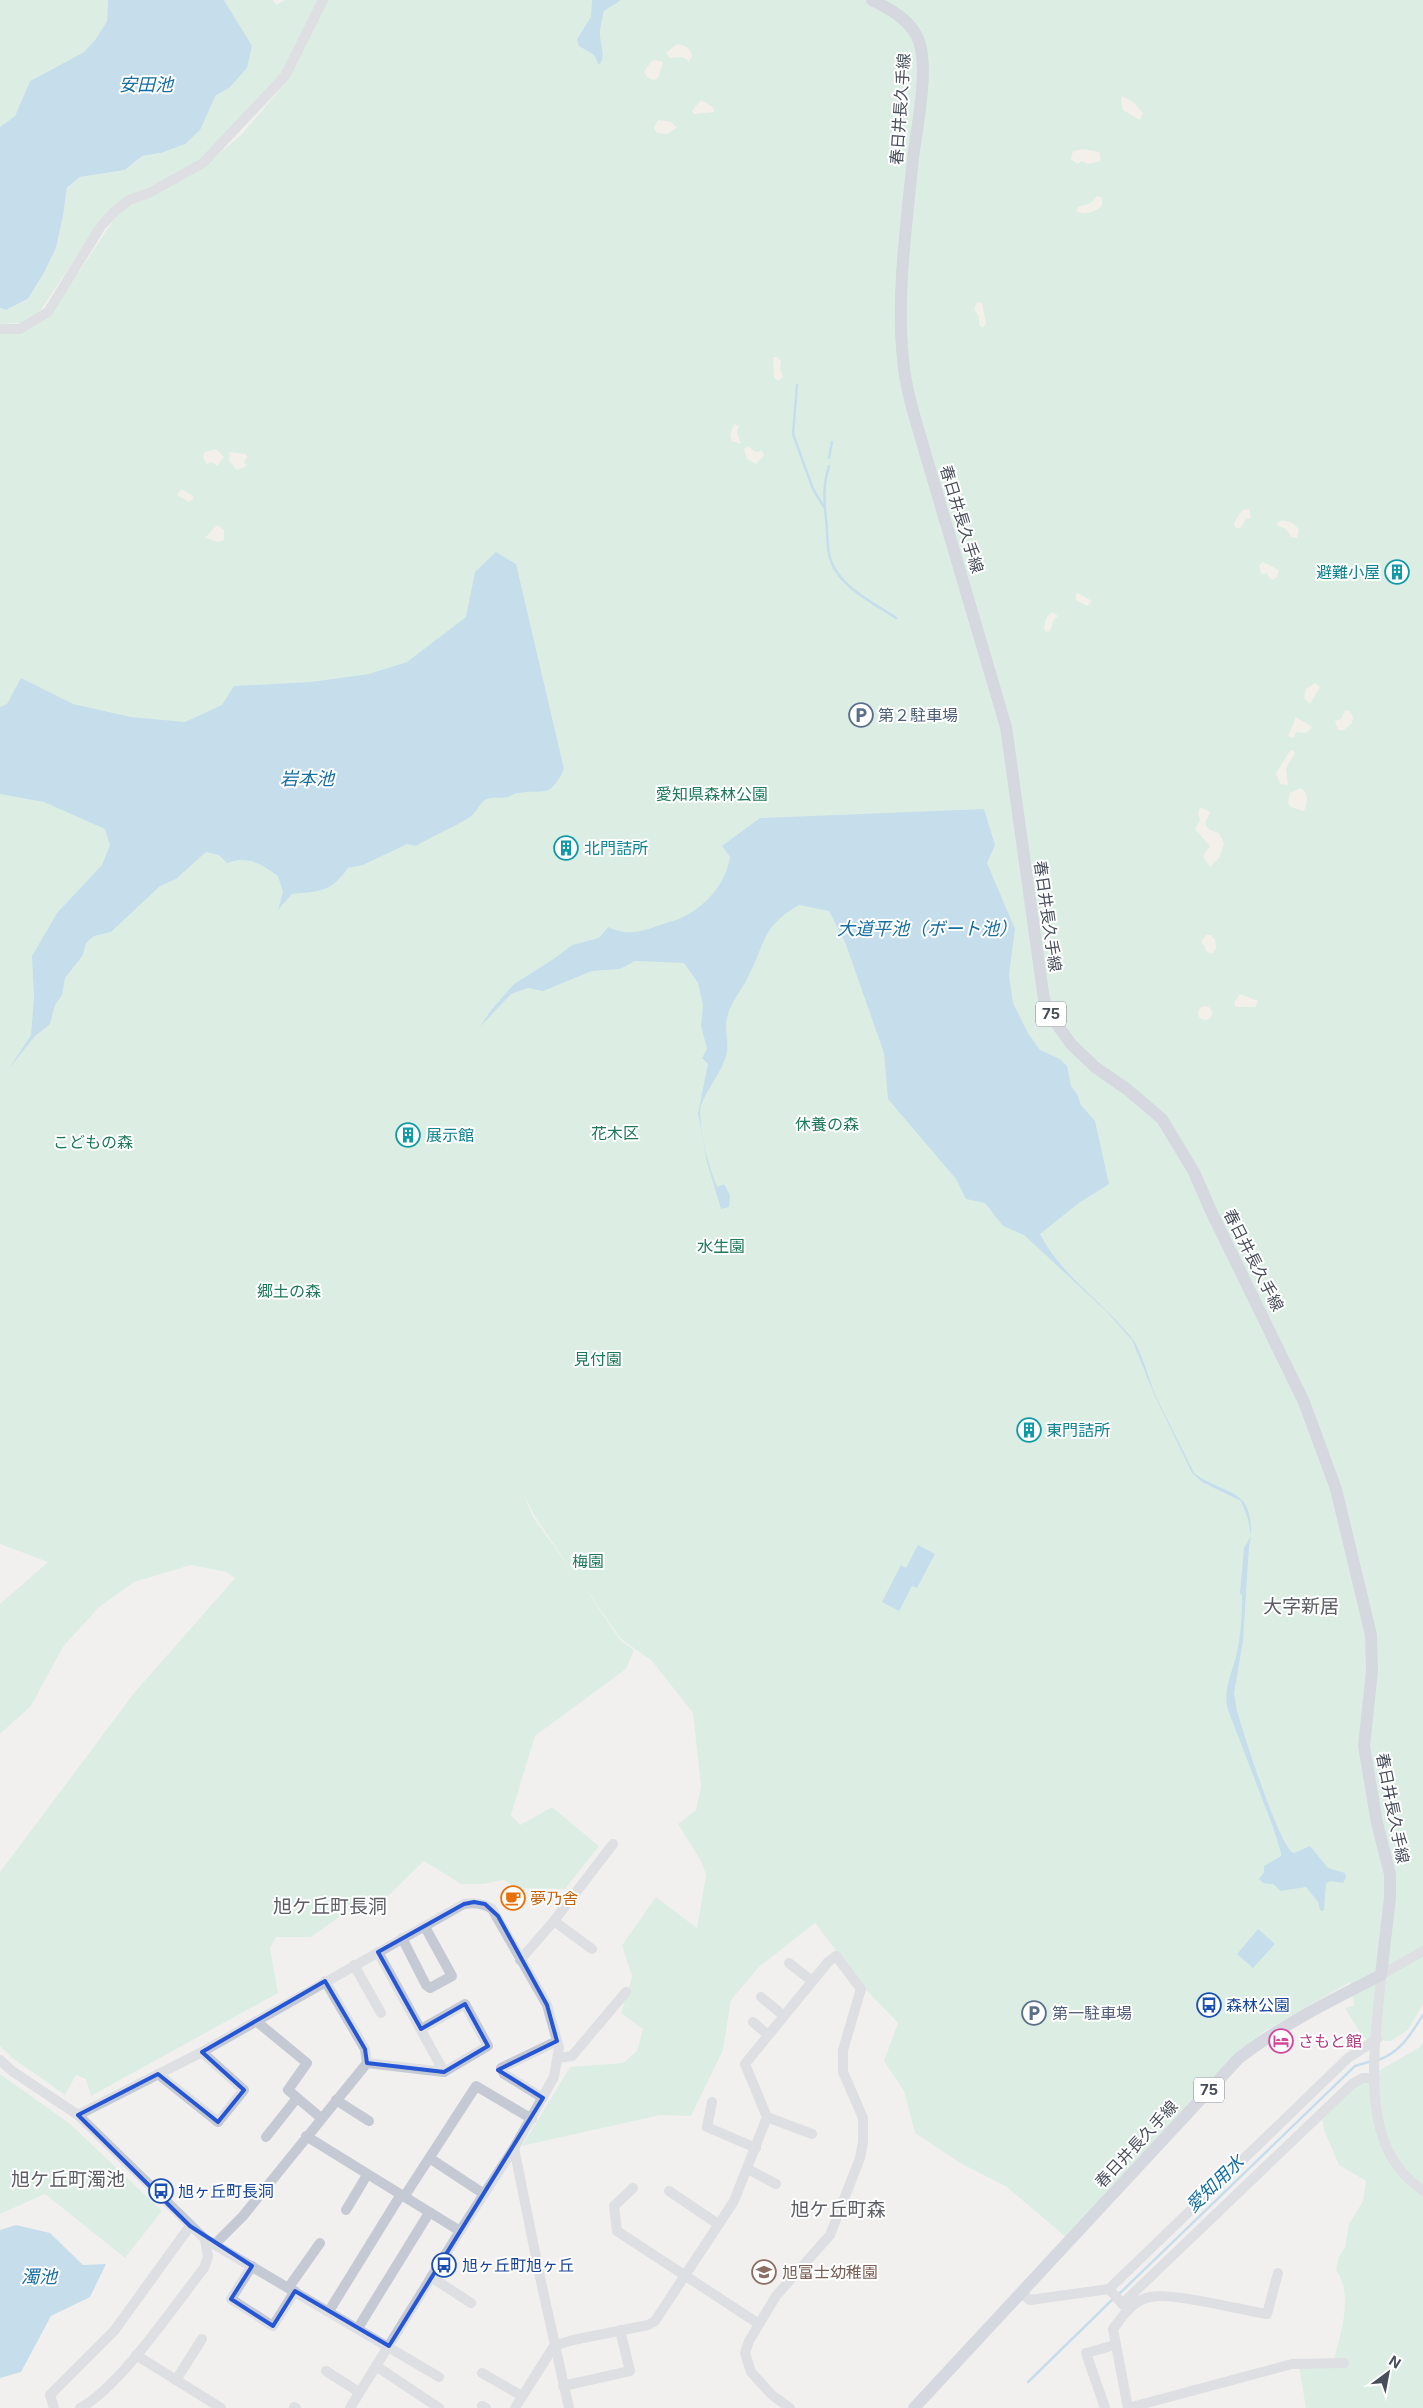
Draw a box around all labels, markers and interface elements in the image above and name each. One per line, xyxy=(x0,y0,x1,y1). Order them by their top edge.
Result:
street label: 春日井長久手線 xyxy=(886,52,914,166)
water label: 安田池 xyxy=(119,74,175,95)
street label: 春日井長久手線 xyxy=(936,463,988,575)
building icon: 避難小屋 xyxy=(1384,559,1410,585)
place label: 避難小屋 xyxy=(1316,562,1380,582)
parking icon: 第２駐車場 xyxy=(848,702,874,728)
place label: 第２駐車場 xyxy=(878,705,958,725)
water label: 岩本池 xyxy=(280,768,336,789)
park label: 愛知県森林公園 xyxy=(656,784,768,804)
building icon: 北門詰所 xyxy=(553,835,579,861)
place label: 北門詰所 xyxy=(584,838,648,858)
street label: 春日井長久手線 xyxy=(1030,859,1066,973)
water label: 大道平池（ボート池） xyxy=(837,918,1017,939)
road number: 75 xyxy=(1036,1002,1066,1026)
park label: 休養の森 xyxy=(795,1114,859,1134)
building icon: 展示館 xyxy=(395,1122,421,1148)
park label: 花木区 xyxy=(591,1123,639,1143)
place label: 展示館 xyxy=(426,1125,474,1145)
park label: こどもの森 xyxy=(53,1132,133,1152)
street label: 春日井長久手線 xyxy=(1220,1206,1288,1314)
park label: 水生園 xyxy=(697,1236,745,1256)
park label: 郷土の森 xyxy=(257,1281,321,1301)
park label: 見付園 xyxy=(574,1349,622,1369)
building icon: 東門詰所 xyxy=(1016,1417,1042,1443)
place label: 東門詰所 xyxy=(1046,1420,1110,1440)
park label: 梅園 xyxy=(572,1551,604,1571)
district label: 大字新居 xyxy=(1263,1595,1339,1618)
street label: 春日井長久手線 xyxy=(1372,1751,1414,1865)
cafe icon: 夢乃舎 xyxy=(500,1885,526,1911)
place label: 夢乃舎 xyxy=(530,1888,578,1908)
district label: 旭ケ丘町長洞 xyxy=(273,1895,387,1918)
bus stop icon: 森林公園 xyxy=(1196,1992,1222,2018)
place label: 森林公園 xyxy=(1226,1995,1290,2015)
parking icon: 第一駐車場 xyxy=(1021,2000,1047,2026)
place label: 第一駐車場 xyxy=(1052,2003,1132,2023)
hotel icon: さもと館 xyxy=(1268,2028,1294,2054)
place label: さもと館 xyxy=(1298,2031,1362,2051)
road number: 75 xyxy=(1194,2078,1224,2102)
street label: 春日井長久手線 xyxy=(1090,2096,1182,2192)
water label: 愛知用水 xyxy=(1181,2150,1249,2216)
district label: 旭ケ丘町濁池 xyxy=(11,2168,125,2191)
bus stop icon: 旭ヶ丘町長洞 xyxy=(148,2178,174,2204)
place label: 旭ヶ丘町長洞 xyxy=(178,2181,274,2201)
district label: 旭ケ丘町森 xyxy=(790,2198,886,2221)
bus stop icon: 旭ヶ丘町旭ヶ丘 xyxy=(431,2252,457,2278)
place label: 旭ヶ丘町旭ヶ丘 xyxy=(462,2255,574,2275)
school or university icon: 旭富士幼稚園 xyxy=(751,2259,777,2285)
place label: 旭富士幼稚園 xyxy=(782,2262,878,2282)
water label: 濁池 xyxy=(21,2266,59,2287)
north arrow xyxy=(1363,2348,1413,2398)
text: N xyxy=(1386,2352,1404,2372)

